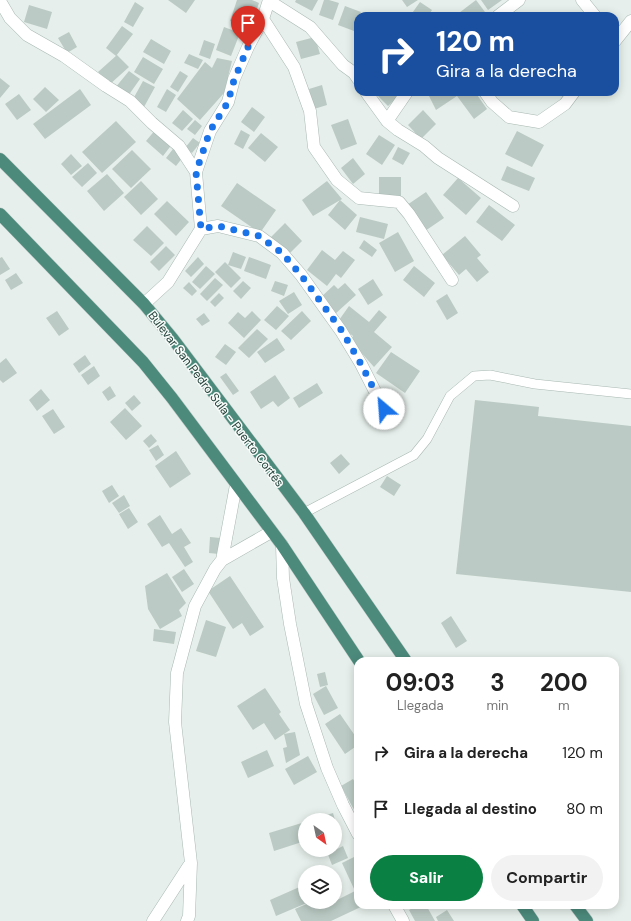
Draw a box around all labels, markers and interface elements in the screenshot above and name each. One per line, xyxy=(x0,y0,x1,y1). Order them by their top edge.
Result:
pin xyxy=(231,6,265,47)
icon: arrive xyxy=(237,12,259,34)
text: 120 m xyxy=(436,23,515,60)
icon: right xyxy=(370,28,422,80)
text: Gira a la derecha xyxy=(436,59,577,83)
street label: Bulevar San Pedro Sula - Puerto Cortés xyxy=(145,308,287,490)
position arrow xyxy=(363,388,405,430)
text: 09:03 xyxy=(385,667,455,698)
text: 3 xyxy=(490,667,505,698)
text: 200 xyxy=(540,667,588,698)
text: Llegada xyxy=(397,697,444,714)
text: min xyxy=(486,697,509,714)
text: m xyxy=(558,697,570,714)
icon: right xyxy=(370,742,392,764)
text: Gira a la derecha xyxy=(404,743,528,763)
text: 120 m xyxy=(562,743,603,763)
icon: arrive xyxy=(370,798,392,820)
text: Llegada al destino xyxy=(404,799,537,819)
text: 80 m xyxy=(566,799,603,819)
north arrow xyxy=(298,813,342,857)
map controls xyxy=(298,813,342,909)
button: Salir xyxy=(370,855,483,901)
button: Compartir xyxy=(491,855,603,901)
button: layers xyxy=(298,865,342,909)

